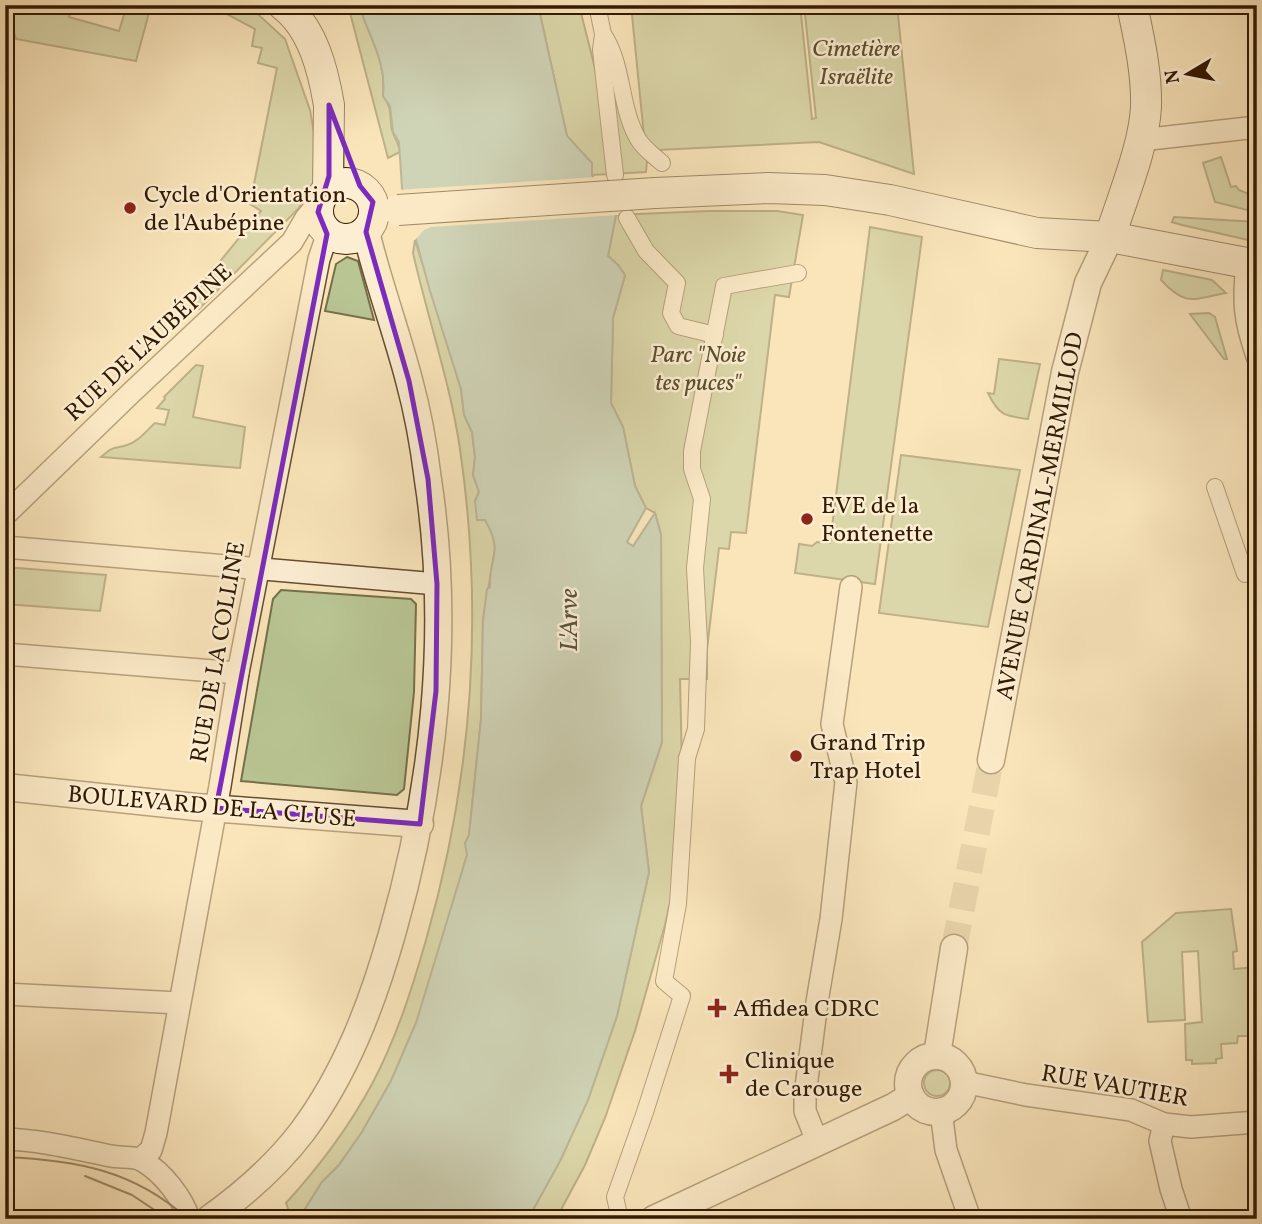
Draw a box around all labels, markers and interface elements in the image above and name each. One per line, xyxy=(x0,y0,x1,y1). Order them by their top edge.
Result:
park label: Cimetière Israëlite xyxy=(812,33,900,95)
north arrow xyxy=(1154,38,1224,108)
text: N xyxy=(1159,67,1187,86)
place label: Cycle d'Orientation de l'Aubépine xyxy=(144,179,346,241)
marker: Cycle d'Orientation de l'Aubépine xyxy=(122,200,138,216)
street label: RUE DE L'AUBÉPINE xyxy=(58,257,241,430)
street label: AVENUE CARDINAL-MERMILLOD xyxy=(989,329,1093,703)
park label: Parc "Noie tes puces" xyxy=(650,339,746,401)
place label: EVE de la Fontenette xyxy=(821,490,933,552)
marker: EVE de la Fontenette xyxy=(799,511,815,527)
street label: RUE DE LA COLLINE xyxy=(183,539,255,766)
water label: L'Arve xyxy=(552,588,588,651)
place label: Grand Trip Trap Hotel xyxy=(810,727,926,789)
marker: Grand Trip Trap Hotel xyxy=(788,748,804,764)
street label: BOULEVARD DE LA CLUSE xyxy=(66,778,358,838)
place label: Affidea CDRC xyxy=(733,993,880,1027)
marker: Affidea CDRC xyxy=(707,998,727,1018)
place label: Clinique de Carouge xyxy=(745,1045,862,1107)
street label: RUE VAUTIER xyxy=(1038,1057,1191,1117)
marker: Clinique de Carouge xyxy=(719,1064,739,1084)

